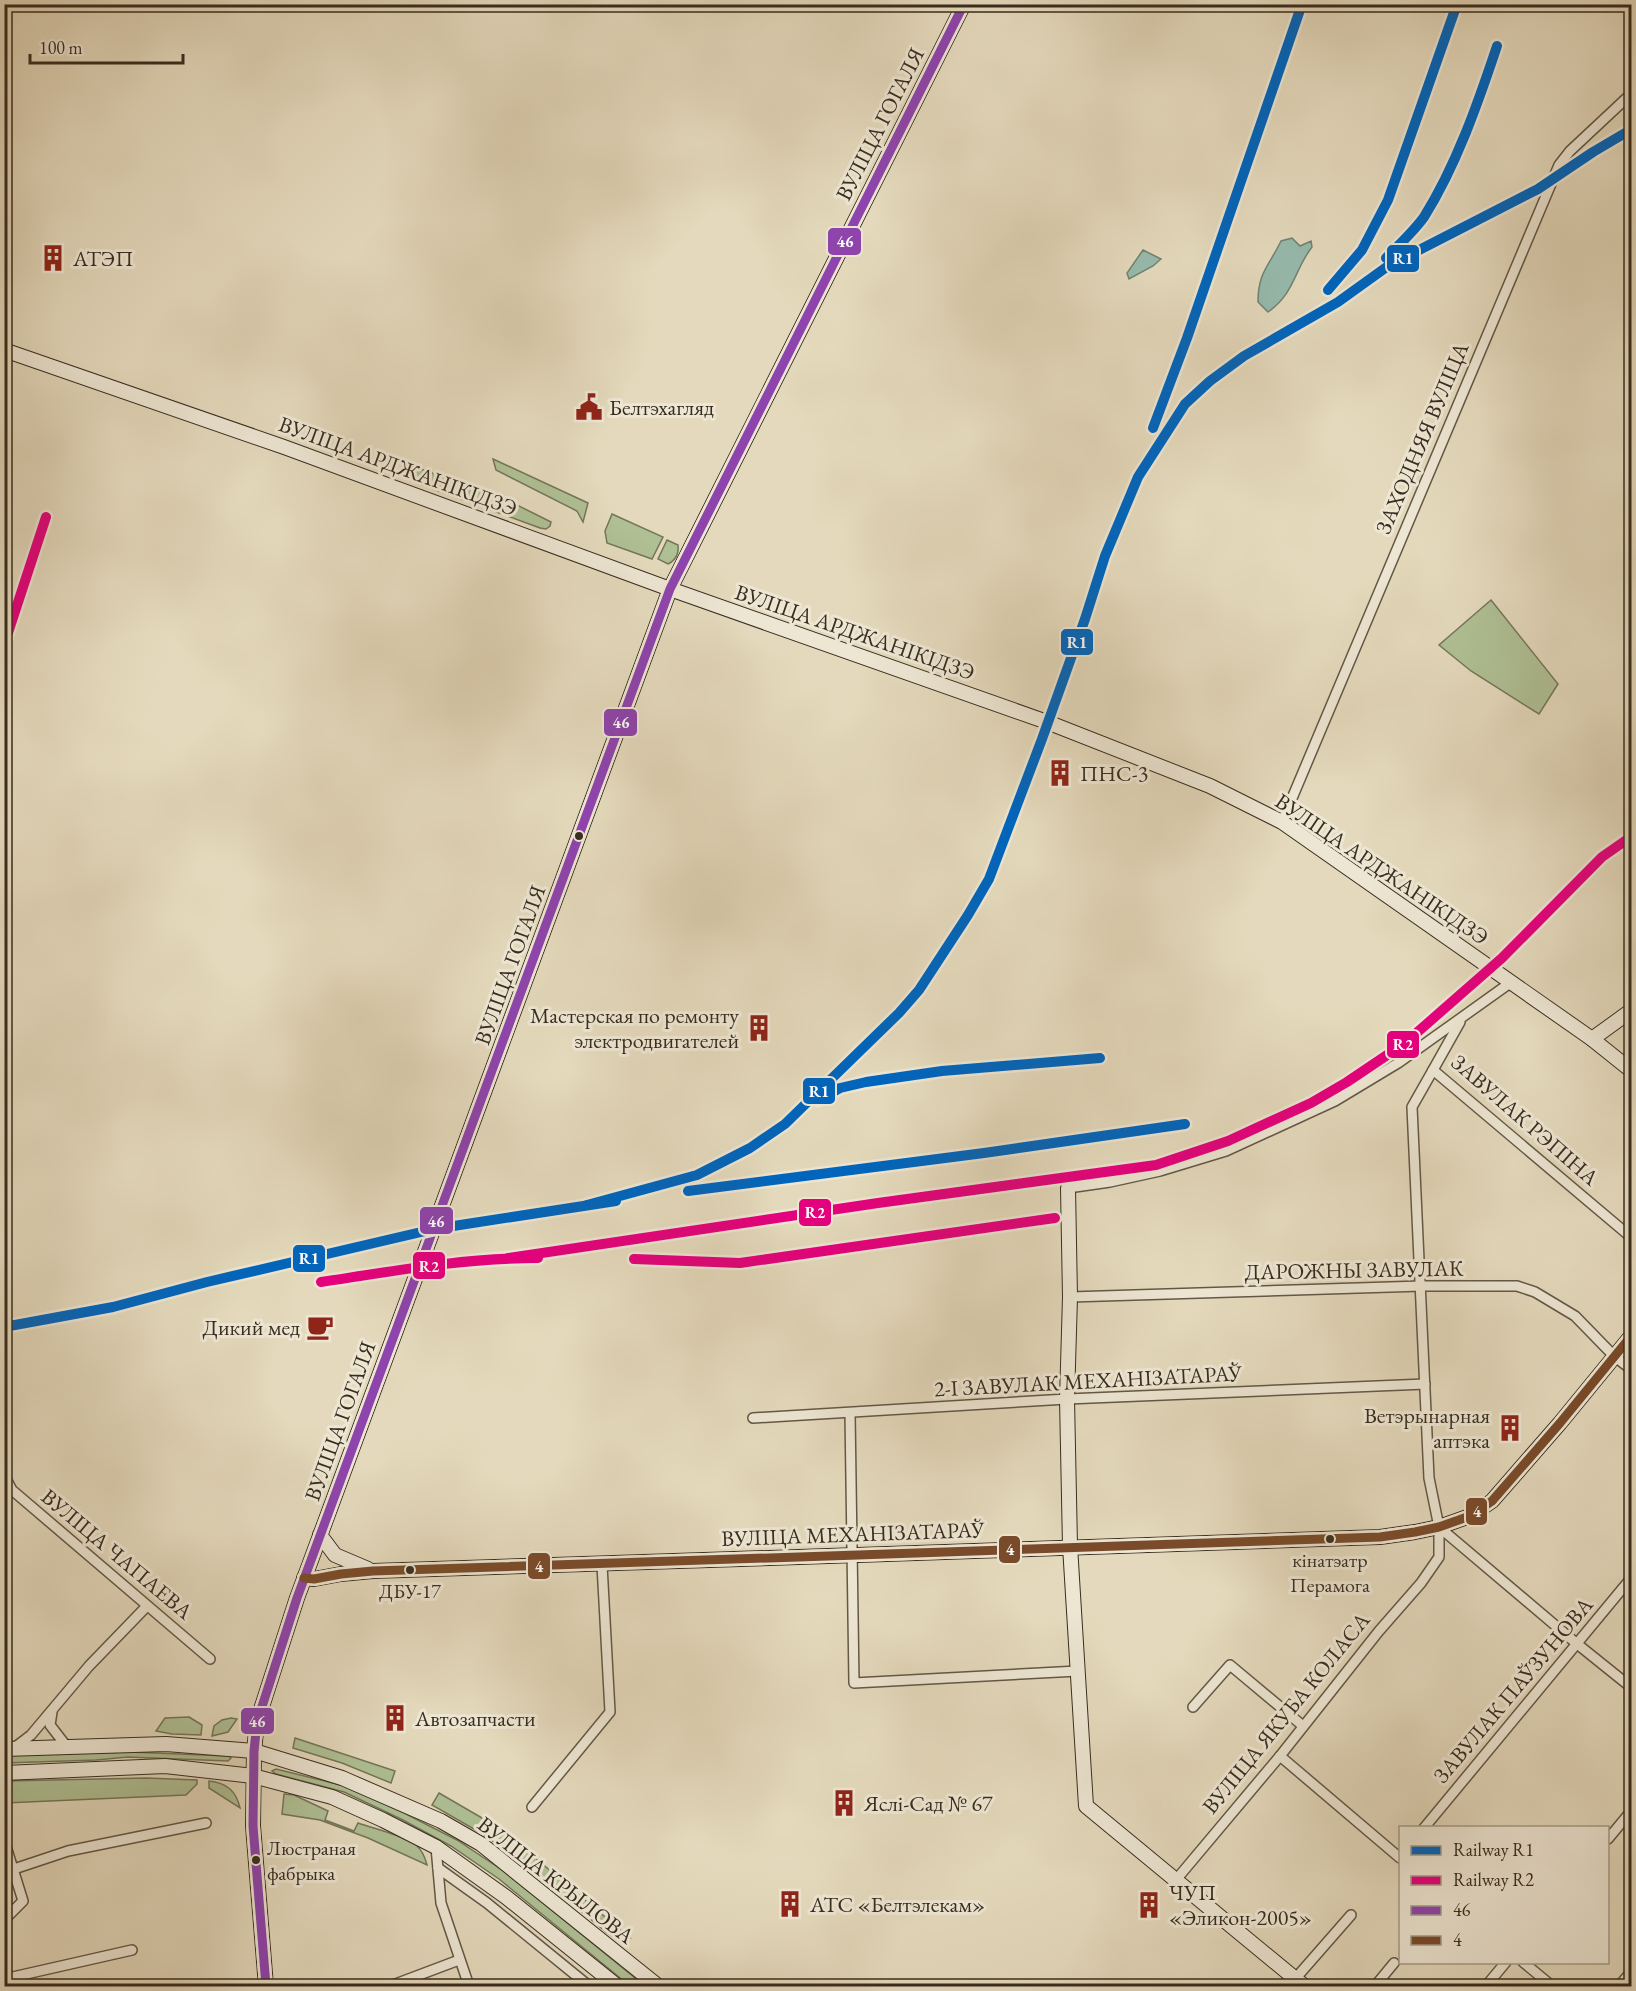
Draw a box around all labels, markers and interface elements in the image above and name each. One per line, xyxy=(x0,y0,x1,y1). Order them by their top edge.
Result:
scale bar xyxy=(30,27,183,65)
text: 100 m xyxy=(39,36,83,59)
street label: ВУЛІЦА ГОГАЛЯ xyxy=(829,42,931,205)
line badge: 46 xyxy=(827,227,862,256)
text: 46 xyxy=(837,231,854,252)
building icon: АТЭП xyxy=(38,243,68,273)
place label: АТЭП xyxy=(72,244,133,273)
line badge: R1 xyxy=(1386,244,1420,273)
text: R1 xyxy=(1393,248,1413,269)
street label: ЗАХОДНЯЯ ВУЛІЦА xyxy=(1369,337,1476,538)
public building icon: Белтэхагляд xyxy=(574,392,604,422)
place label: Белтэхагляд xyxy=(609,393,714,422)
street label: ВУЛІЦА АРДЖАНІКІДЗЭ xyxy=(275,409,521,523)
street label: ВУЛІЦА АРДЖАНІКІДЗЭ xyxy=(731,577,979,687)
line badge: R1 xyxy=(1060,628,1094,656)
text: R1 xyxy=(1067,632,1087,653)
line badge: 46 xyxy=(603,708,638,737)
text: 46 xyxy=(613,712,630,733)
building icon: ПНС-3 xyxy=(1045,758,1075,788)
place label: ПНС-3 xyxy=(1080,759,1148,788)
street label: ВУЛІЦА АРДЖАНІКІДЗЭ xyxy=(1270,787,1494,951)
unlabelled marker xyxy=(573,830,585,842)
street label: ВУЛІЦА ГОГАЛЯ xyxy=(468,881,552,1049)
place label: Мастерская по ремонту электродвигателей xyxy=(530,1001,739,1055)
building icon: Мастерская по ремонту электродвигателей xyxy=(744,1013,774,1043)
line badge: R2 xyxy=(1386,1030,1420,1059)
text: R2 xyxy=(1393,1034,1414,1055)
street label: ЗАВУЛАК РЭПІНА xyxy=(1445,1048,1605,1193)
line badge: R1 xyxy=(802,1077,836,1105)
text: R1 xyxy=(809,1081,829,1102)
line badge: R2 xyxy=(798,1198,832,1227)
text: R2 xyxy=(805,1202,826,1223)
line badge: 46 xyxy=(419,1206,454,1235)
text: 46 xyxy=(428,1211,445,1232)
line badge: R1 xyxy=(292,1244,326,1273)
text: R1 xyxy=(299,1248,319,1269)
line badge: R2 xyxy=(412,1251,446,1280)
street label: ДАРОЖНЫ ЗАВУЛАК xyxy=(1244,1254,1464,1286)
text: R2 xyxy=(419,1256,440,1277)
cafe icon: Дикий мед xyxy=(305,1312,335,1342)
place label: Дикий мед xyxy=(202,1313,300,1342)
street label: ВУЛІЦА ГОГАЛЯ xyxy=(298,1337,382,1505)
street label: 2-І ЗАВУЛАК МЕХАНІЗАТАРАЎ xyxy=(933,1358,1243,1404)
place label: Ветэрынарная аптэка xyxy=(1364,1401,1490,1455)
building icon: Ветэрынарная аптэка xyxy=(1495,1413,1525,1443)
street label: ВУЛІЦА ЧАПАЕВА xyxy=(35,1482,199,1626)
line badge: 4 xyxy=(1465,1497,1488,1526)
text: 4 xyxy=(1473,1501,1482,1522)
street label: ВУЛІЦА МЕХАНІЗАТАРАЎ xyxy=(721,1515,985,1553)
marker: кінатэатр Перамога xyxy=(1324,1533,1336,1545)
line badge: 4 xyxy=(998,1535,1021,1564)
text: 4 xyxy=(1006,1539,1015,1560)
place label: кінатэатр Перамога xyxy=(1290,1547,1370,1598)
line badge: 4 xyxy=(527,1552,551,1580)
text: 4 xyxy=(535,1556,544,1577)
marker: ДБУ-17 xyxy=(404,1564,416,1576)
place label: ДБУ-17 xyxy=(379,1578,441,1604)
street label: ЗАВУЛАК ПАЎЗУНОВА xyxy=(1427,1590,1600,1789)
street label: ВУЛІЦА ЯКУБА КОЛАСА xyxy=(1196,1606,1377,1820)
building icon: Автозапчасти xyxy=(380,1703,410,1733)
place label: Автозапчасти xyxy=(414,1704,536,1733)
line badge: 46 xyxy=(240,1707,275,1735)
text: 46 xyxy=(249,1711,266,1732)
building icon: Яслі-Сад № 67 xyxy=(829,1788,859,1818)
place label: Яслі-Сад № 67 xyxy=(863,1789,993,1818)
street label: ВУЛІЦА КРЫЛОВА xyxy=(472,1810,641,1951)
legend xyxy=(1399,1826,1609,1964)
place label: Люстраная фабрыка xyxy=(267,1835,356,1886)
text: Railway R1 xyxy=(1453,1838,1534,1861)
marker: Люстраная фабрыка xyxy=(250,1854,262,1866)
text: Railway R2 xyxy=(1453,1868,1534,1891)
place label: ЧУП «Эликон-2005» xyxy=(1169,1878,1312,1932)
building icon: АТС «Белтэлекам» xyxy=(775,1889,805,1919)
place label: АТС «Белтэлекам» xyxy=(809,1890,985,1919)
building icon: ЧУП «Эликон-2005» xyxy=(1134,1890,1164,1920)
text: 46 xyxy=(1453,1898,1471,1921)
text: 4 xyxy=(1453,1928,1462,1951)

